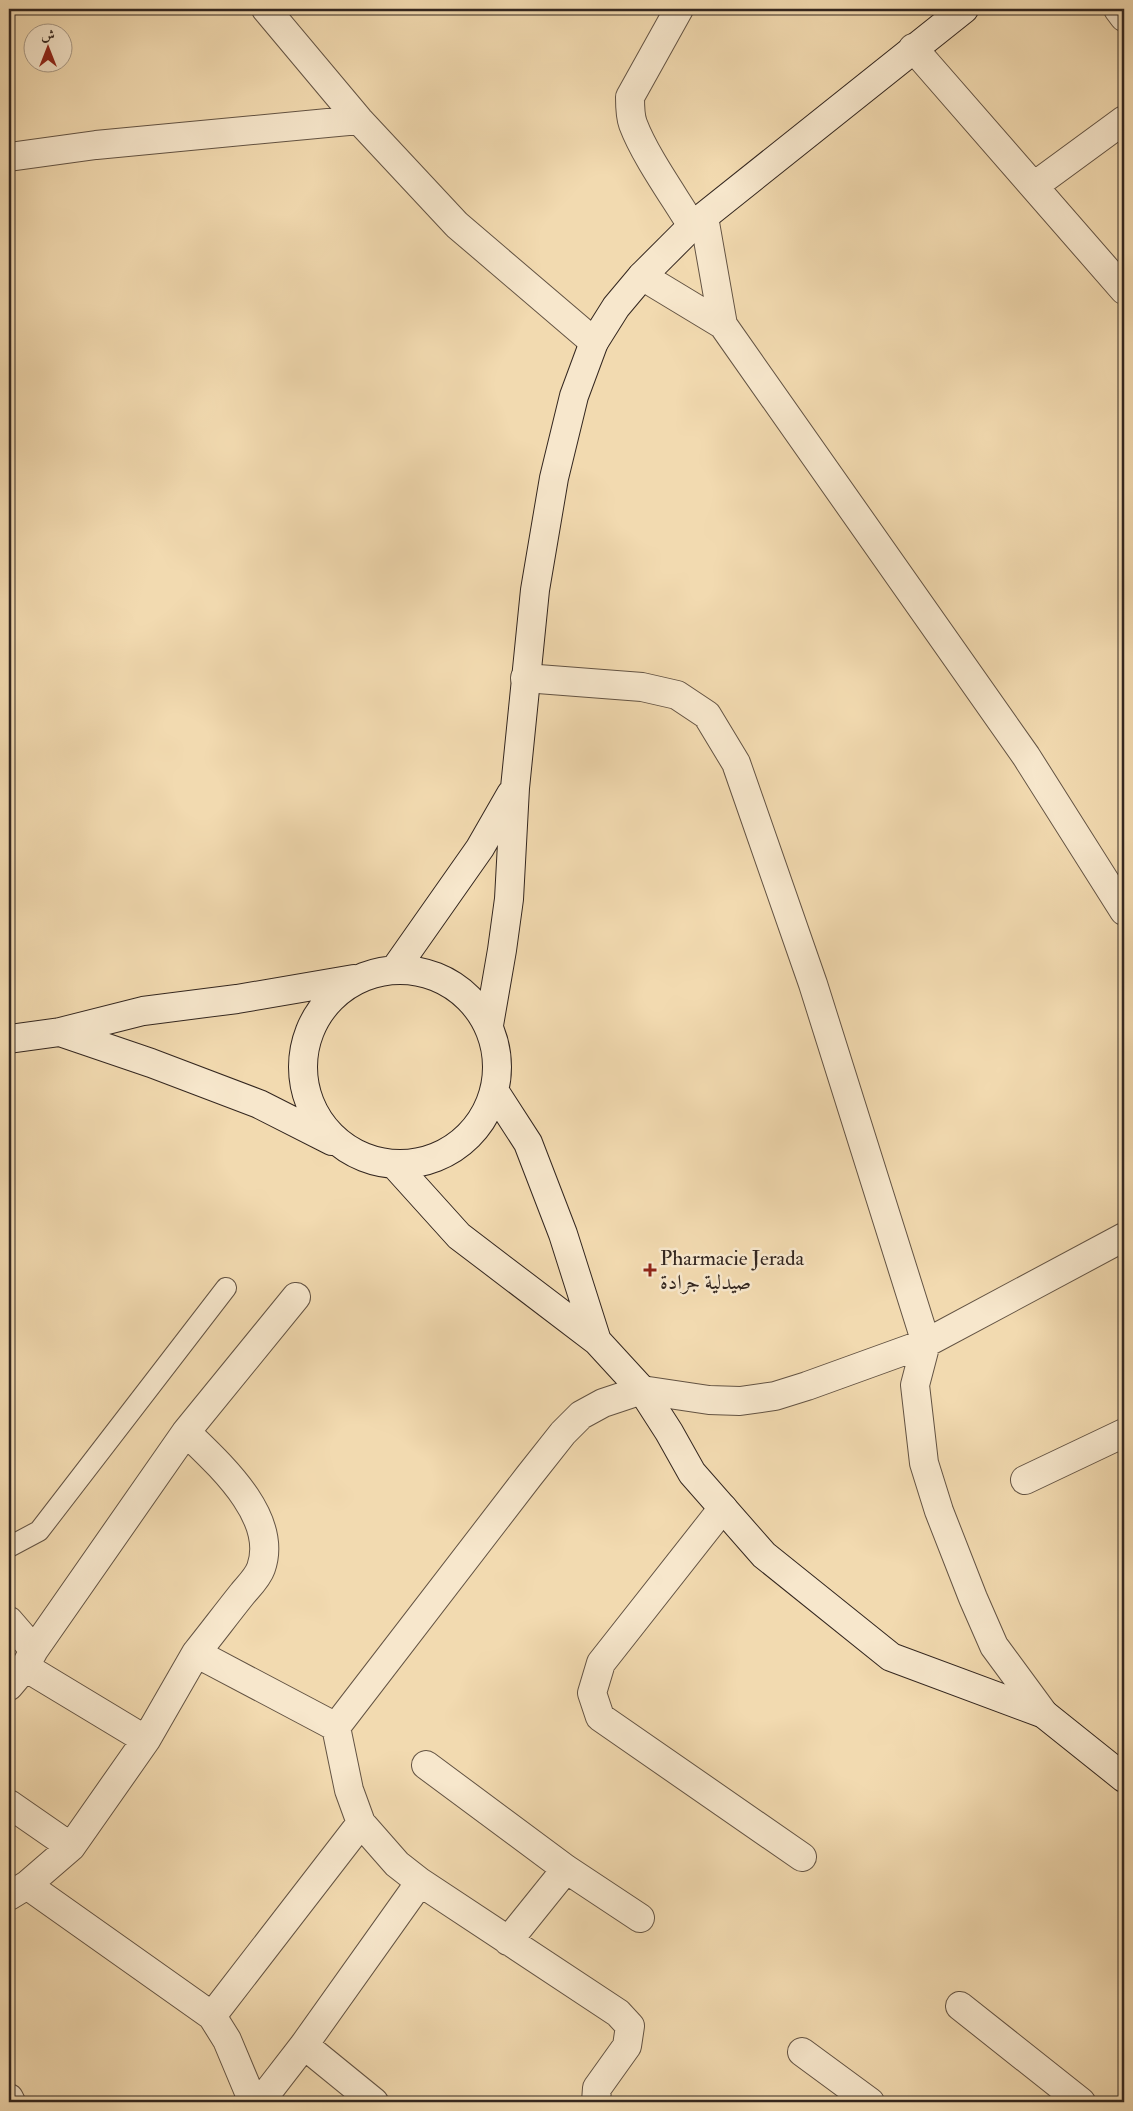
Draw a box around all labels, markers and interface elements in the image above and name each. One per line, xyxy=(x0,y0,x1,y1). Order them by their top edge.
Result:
north arrow xyxy=(22,22,72,72)
text: ش xyxy=(41,27,55,44)
place label: Pharmacie Jerada صيدلية جرادة xyxy=(660,1245,805,1296)
marker: Pharmacie Jerada صيدلية جرادة xyxy=(644,1264,656,1276)

